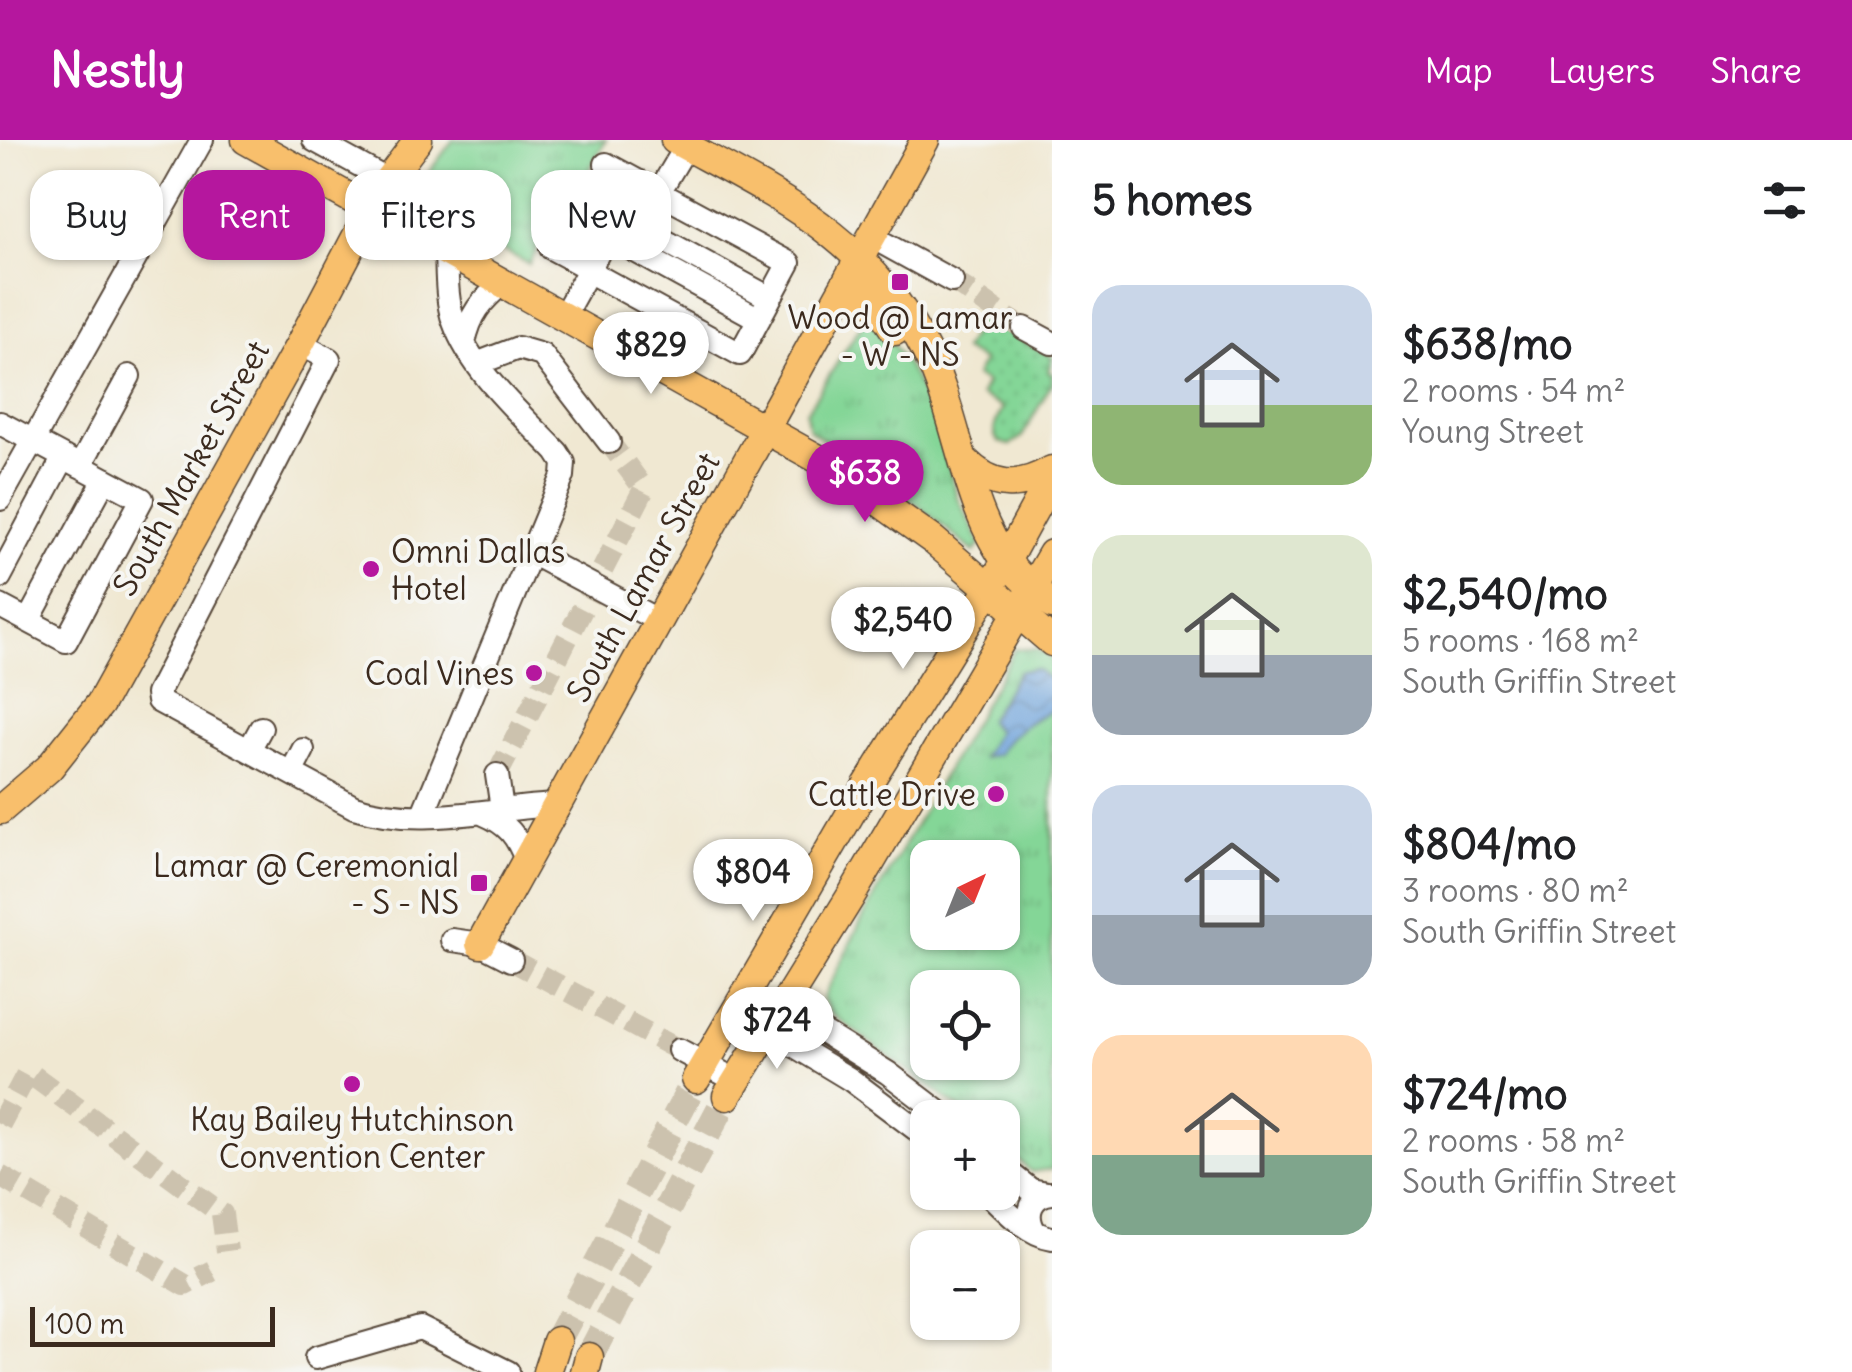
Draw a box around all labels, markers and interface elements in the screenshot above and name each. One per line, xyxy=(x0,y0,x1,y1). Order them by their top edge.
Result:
text: Nestly xyxy=(50,40,185,100)
text: Map xyxy=(1425,48,1493,92)
text: Layers xyxy=(1548,48,1655,92)
text: Share xyxy=(1710,48,1802,92)
chip: Buy xyxy=(30,170,163,260)
chip: Rent xyxy=(183,170,325,260)
chip: Filters xyxy=(345,170,511,260)
chip: New xyxy=(531,170,671,260)
icon: filters xyxy=(1757,173,1812,228)
text: 5 homes xyxy=(1092,174,1253,226)
marker: Wood @ Lamar - W - NS xyxy=(889,271,911,293)
place label: Wood @ Lamar - W - NS xyxy=(788,297,1012,375)
pin: $829 xyxy=(592,312,710,397)
text: $638/mo xyxy=(1402,318,1573,370)
text: $829 xyxy=(615,324,687,365)
icon: home xyxy=(1172,325,1292,445)
street label: South Market Street xyxy=(104,333,278,603)
text: 2 rooms · 54 m² xyxy=(1402,370,1625,411)
text: Young Street xyxy=(1402,411,1584,452)
pin: $638 xyxy=(806,440,924,525)
street label: South Lamar Street xyxy=(557,445,729,709)
text: $638 xyxy=(829,452,901,493)
place label: Omni Dallas Hotel xyxy=(391,531,565,609)
marker: Omni Dallas Hotel xyxy=(360,558,382,580)
text: $2,540/mo xyxy=(1402,568,1608,620)
icon: home xyxy=(1172,575,1292,695)
pin: $2,540 xyxy=(822,587,984,672)
text: $2,540 xyxy=(853,599,953,640)
text: 5 rooms · 168 m² xyxy=(1402,620,1639,661)
place label: Coal Vines xyxy=(365,653,514,694)
text: South Griffin Street xyxy=(1402,661,1676,702)
marker: Coal Vines xyxy=(523,662,545,684)
place label: Cattle Drive xyxy=(808,774,976,815)
marker: Cattle Drive xyxy=(985,783,1007,805)
text: $804/mo xyxy=(1402,818,1577,870)
icon: home xyxy=(1172,825,1292,945)
pin: $804 xyxy=(694,839,812,924)
north arrow xyxy=(910,840,1020,950)
map controls xyxy=(910,840,1020,1340)
place label: Lamar @ Ceremonial - S - NS xyxy=(153,845,459,923)
text: $804 xyxy=(715,851,791,892)
text: 3 rooms · 80 m² xyxy=(1402,870,1629,911)
marker: Lamar @ Ceremonial - S - NS xyxy=(468,872,490,894)
text: South Griffin Street xyxy=(1402,911,1676,952)
button: locate xyxy=(910,970,1020,1080)
pin: $724 xyxy=(718,987,836,1072)
text: $724 xyxy=(743,999,811,1040)
text: $724/mo xyxy=(1402,1068,1568,1120)
marker: Kay Bailey Hutchinson Convention Center xyxy=(341,1073,363,1095)
icon: home xyxy=(1172,1075,1292,1195)
place label: Kay Bailey Hutchinson Convention Center xyxy=(190,1099,514,1177)
button: + xyxy=(910,1100,1020,1210)
text: 2 rooms · 58 m² xyxy=(1402,1120,1625,1161)
text: South Griffin Street xyxy=(1402,1161,1676,1202)
button: − xyxy=(910,1230,1020,1340)
scale bar xyxy=(30,1302,275,1346)
text: 100 m xyxy=(45,1306,124,1342)

